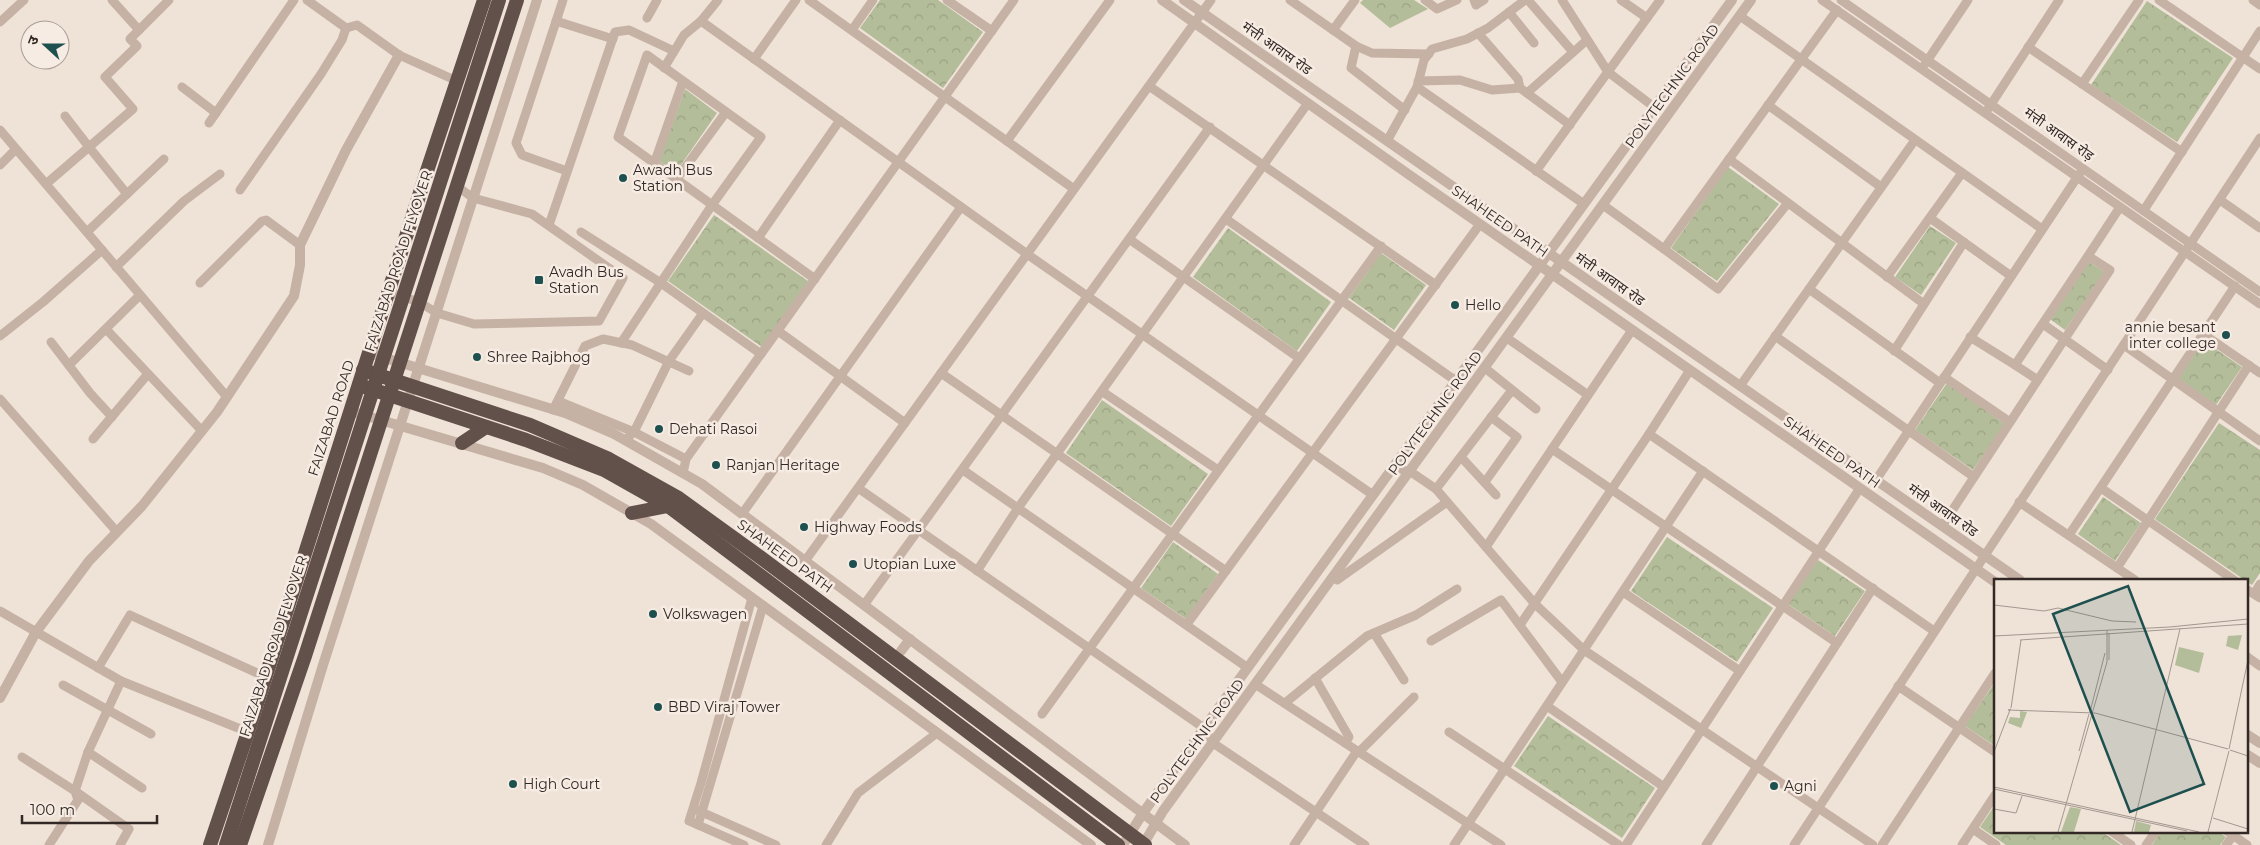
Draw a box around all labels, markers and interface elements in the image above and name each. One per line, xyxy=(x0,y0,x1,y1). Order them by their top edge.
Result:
street label: मंत्ती आवास रोड xyxy=(1239,17,1316,79)
north arrow xyxy=(20,20,70,70)
street label: POLYTECHNIC ROAD xyxy=(1621,20,1723,152)
text: उ xyxy=(23,33,43,47)
street label: मंत्ती आवास रोड़ xyxy=(2021,103,2098,165)
place label: Awadh Bus Station xyxy=(633,161,713,195)
street label: FAIZABAD ROAD FLYOVER xyxy=(360,168,436,354)
marker: Awadh Bus Station xyxy=(617,172,629,184)
street label: SHAHEED PATH xyxy=(1448,181,1552,261)
street label: मंत्ती आवास रोड xyxy=(1572,248,1649,310)
place label: Avadh Bus Station xyxy=(549,263,624,297)
marker: Avadh Bus Station xyxy=(533,274,545,286)
place label: Hello xyxy=(1465,296,1501,314)
marker: Hello xyxy=(1449,299,1461,311)
place label: annie besant inter college xyxy=(2125,318,2216,352)
marker: annie besant inter college xyxy=(2220,329,2232,341)
street label: POLYTECHNIC ROAD xyxy=(1384,347,1486,479)
place label: Shree Rajbhog xyxy=(487,348,591,366)
marker: Shree Rajbhog xyxy=(471,351,483,363)
street label: FAIZABAD ROAD xyxy=(304,358,358,478)
street label: SHAHEED PATH xyxy=(1780,412,1884,492)
place label: Dehati Rasoi xyxy=(669,420,758,438)
marker: Dehati Rasoi xyxy=(653,423,665,435)
place label: Ranjan Heritage xyxy=(726,456,840,474)
marker: Ranjan Heritage xyxy=(710,459,722,471)
street label: मंत्ती आवास रोड xyxy=(1905,479,1982,541)
street label: SHAHEED PATH xyxy=(734,515,836,597)
place label: Highway Foods xyxy=(814,518,922,536)
marker: Highway Foods xyxy=(798,521,810,533)
street label: FAIZABAD ROAD FLYOVER xyxy=(235,553,311,739)
place label: Utopian Luxe xyxy=(863,555,956,573)
marker: Utopian Luxe xyxy=(847,558,859,570)
inset map xyxy=(1994,579,2248,832)
place label: Volkswagen xyxy=(663,605,747,623)
marker: Volkswagen xyxy=(647,608,659,620)
street label: POLYTECHNIC ROAD xyxy=(1146,675,1248,807)
place label: BBD Viraj Tower xyxy=(668,698,781,716)
marker: BBD Viraj Tower xyxy=(652,701,664,713)
place label: High Court xyxy=(523,775,600,793)
place label: Agni xyxy=(1784,777,1817,795)
marker: High Court xyxy=(507,778,519,790)
marker: Agni xyxy=(1768,780,1780,792)
scale bar xyxy=(22,792,158,824)
text: 100 m xyxy=(30,800,75,819)

